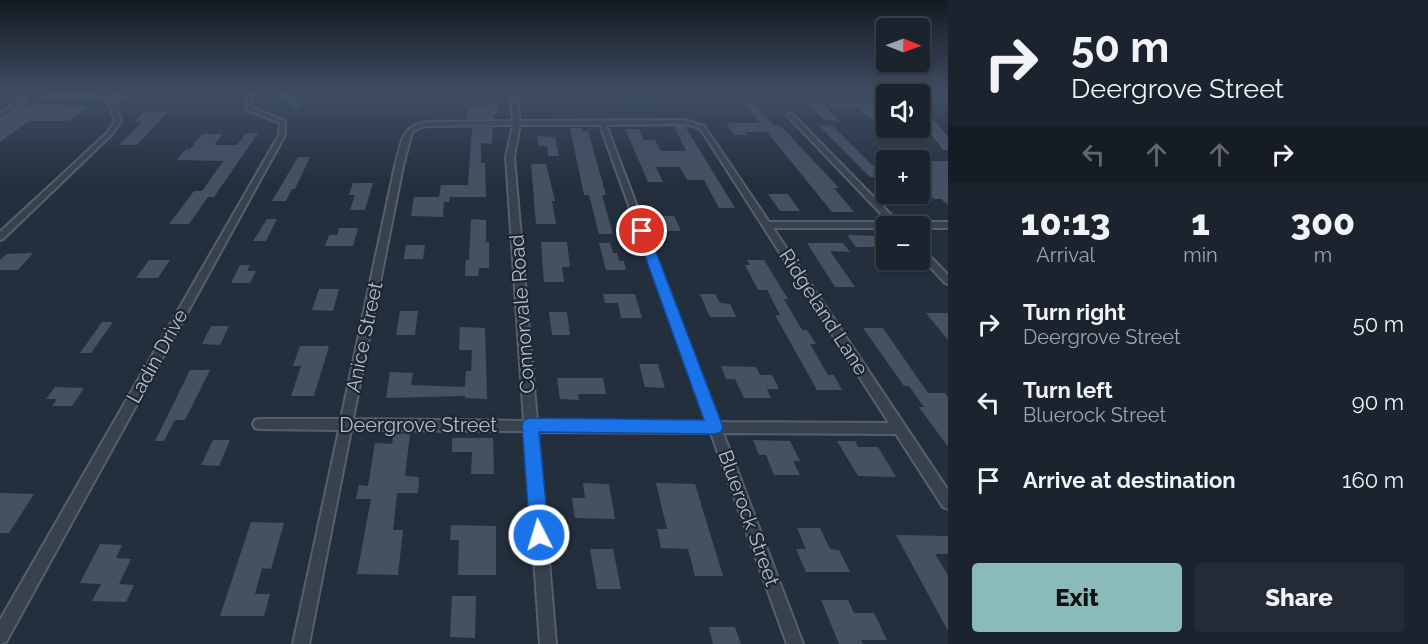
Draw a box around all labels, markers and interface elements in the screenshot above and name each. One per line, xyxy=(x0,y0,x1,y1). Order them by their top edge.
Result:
north arrow xyxy=(876,18,930,72)
map controls xyxy=(876,18,930,270)
text: 50 m xyxy=(1071,23,1169,72)
icon: right xyxy=(972,24,1050,102)
text: Deergrove Street xyxy=(1071,73,1284,104)
button: sound xyxy=(876,84,930,138)
icon: left xyxy=(1077,138,1110,171)
icon: ahead xyxy=(1140,138,1173,171)
icon: ahead xyxy=(1203,138,1236,171)
icon: right xyxy=(1266,138,1299,171)
button: + xyxy=(876,150,930,204)
text: 10:13 xyxy=(1021,201,1111,243)
text: 1 xyxy=(1191,201,1210,243)
text: 300 xyxy=(1291,201,1355,243)
pin xyxy=(616,205,667,256)
icon: arrive xyxy=(625,214,658,247)
button: − xyxy=(876,216,930,270)
street label: Connorvale Road xyxy=(504,234,540,394)
text: Arrival xyxy=(1036,243,1095,267)
text: min xyxy=(1183,243,1218,267)
text: m xyxy=(1314,243,1332,267)
street label: Ridgeland Lane xyxy=(774,245,874,380)
street label: Anice Street xyxy=(341,279,388,395)
text: Turn right xyxy=(1023,299,1126,325)
street label: Ladin Drive xyxy=(121,305,193,407)
icon: right xyxy=(972,308,1005,341)
text: 50 m xyxy=(1353,311,1404,337)
text: Deergrove Street xyxy=(1023,325,1181,349)
text: Turn left xyxy=(1023,377,1113,403)
icon: left xyxy=(972,386,1005,419)
text: 90 m xyxy=(1352,389,1404,415)
text: Bluerock Street xyxy=(1023,403,1166,427)
street label: Deergrove Street xyxy=(339,413,497,437)
street label: Bluerock Street xyxy=(713,447,785,590)
icon: arrive xyxy=(972,464,1005,497)
text: Arrive at destination xyxy=(1023,467,1236,493)
text: 160 m xyxy=(1342,467,1404,493)
position arrow xyxy=(507,503,571,567)
button: Exit xyxy=(972,563,1182,632)
button: Share xyxy=(1194,563,1404,632)

